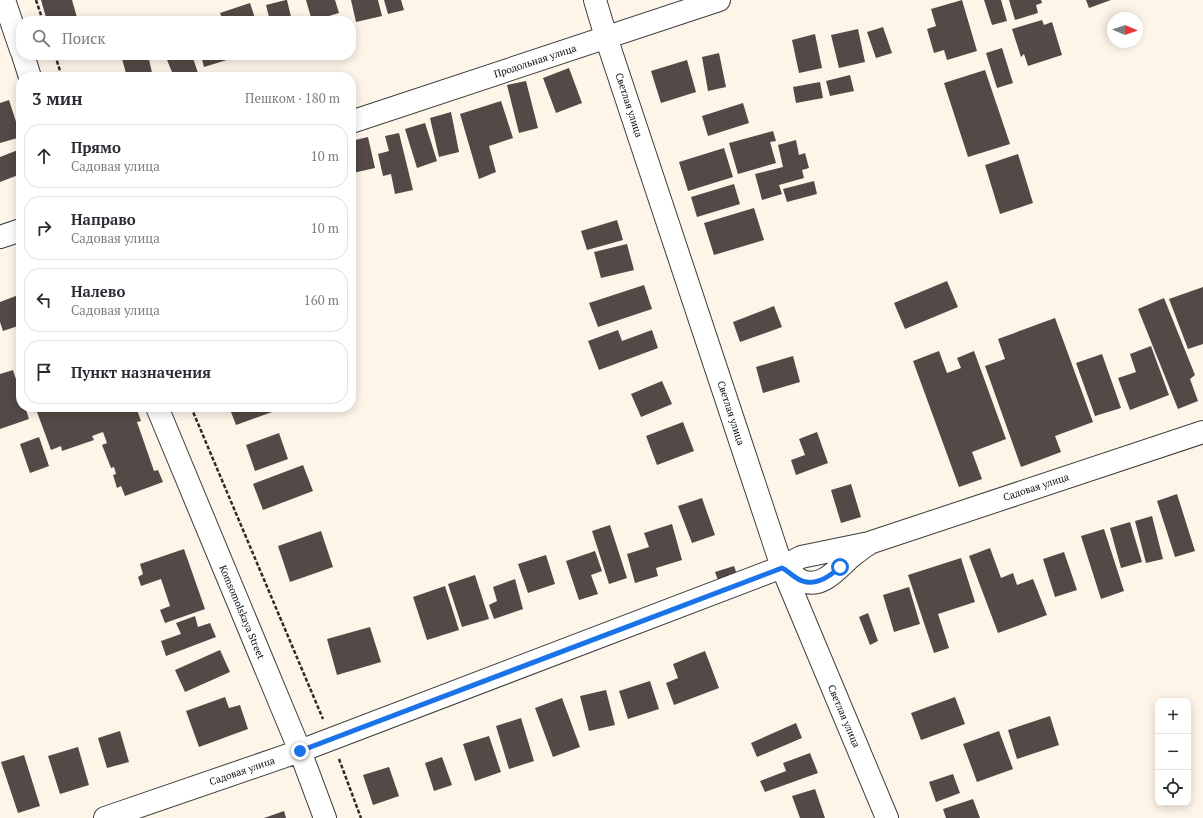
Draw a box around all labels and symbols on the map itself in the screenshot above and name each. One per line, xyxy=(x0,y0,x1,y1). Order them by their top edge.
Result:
north arrow xyxy=(1107,12,1143,48)
street label: Продольная улица xyxy=(492,42,578,80)
street label: Светлая улица xyxy=(612,71,646,139)
street label: Светлая улица xyxy=(714,379,748,447)
street label: Садовая улица xyxy=(1001,470,1071,504)
route start xyxy=(831,558,849,576)
street label: Komsomolskaya Street xyxy=(216,563,268,661)
street label: Светлая улица xyxy=(825,683,863,749)
route end xyxy=(291,742,309,760)
street label: Садовая улица xyxy=(208,754,276,788)

